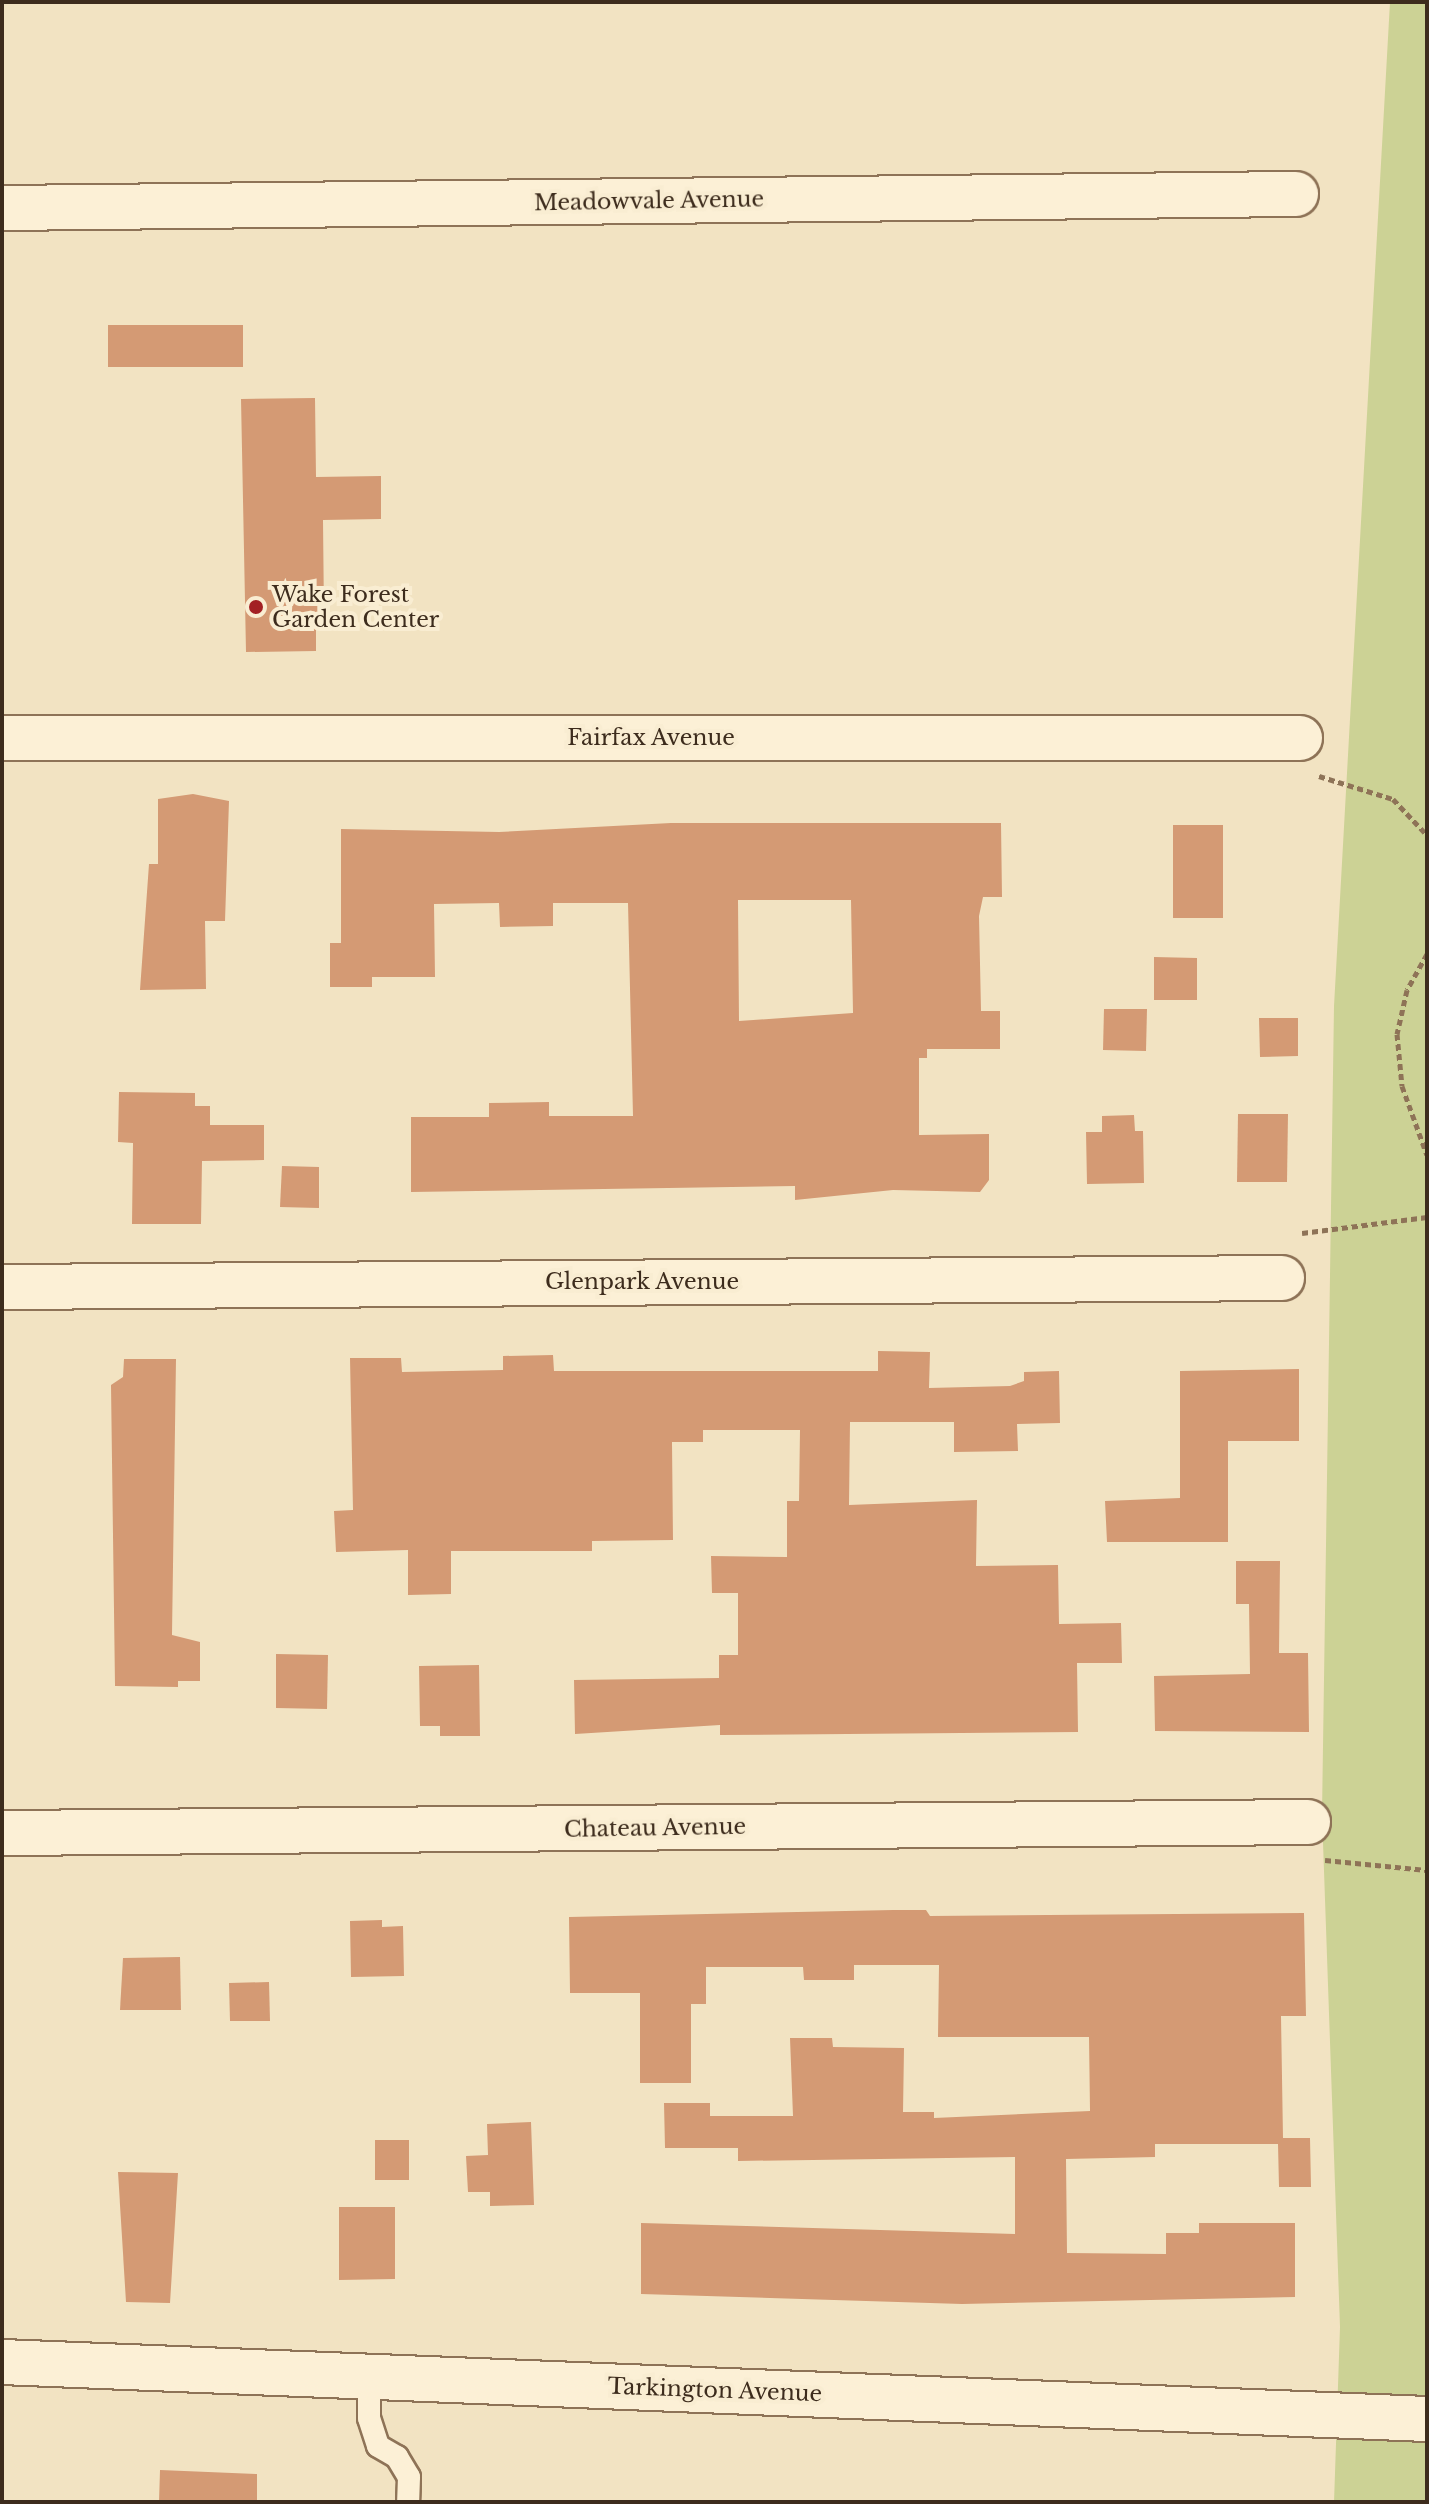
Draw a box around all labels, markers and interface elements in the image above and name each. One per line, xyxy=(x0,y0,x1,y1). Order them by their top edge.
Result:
street label: Meadowvale Avenue xyxy=(533,186,765,216)
place label: Wake Forest Garden Center xyxy=(272,581,439,632)
marker: Wake Forest Garden Center xyxy=(247,598,265,616)
street label: Fairfax Avenue xyxy=(567,725,735,751)
street label: Glenpark Avenue xyxy=(544,1269,740,1295)
street label: Chateau Avenue xyxy=(563,1813,747,1843)
street label: Tarkington Avenue xyxy=(607,2373,823,2407)

